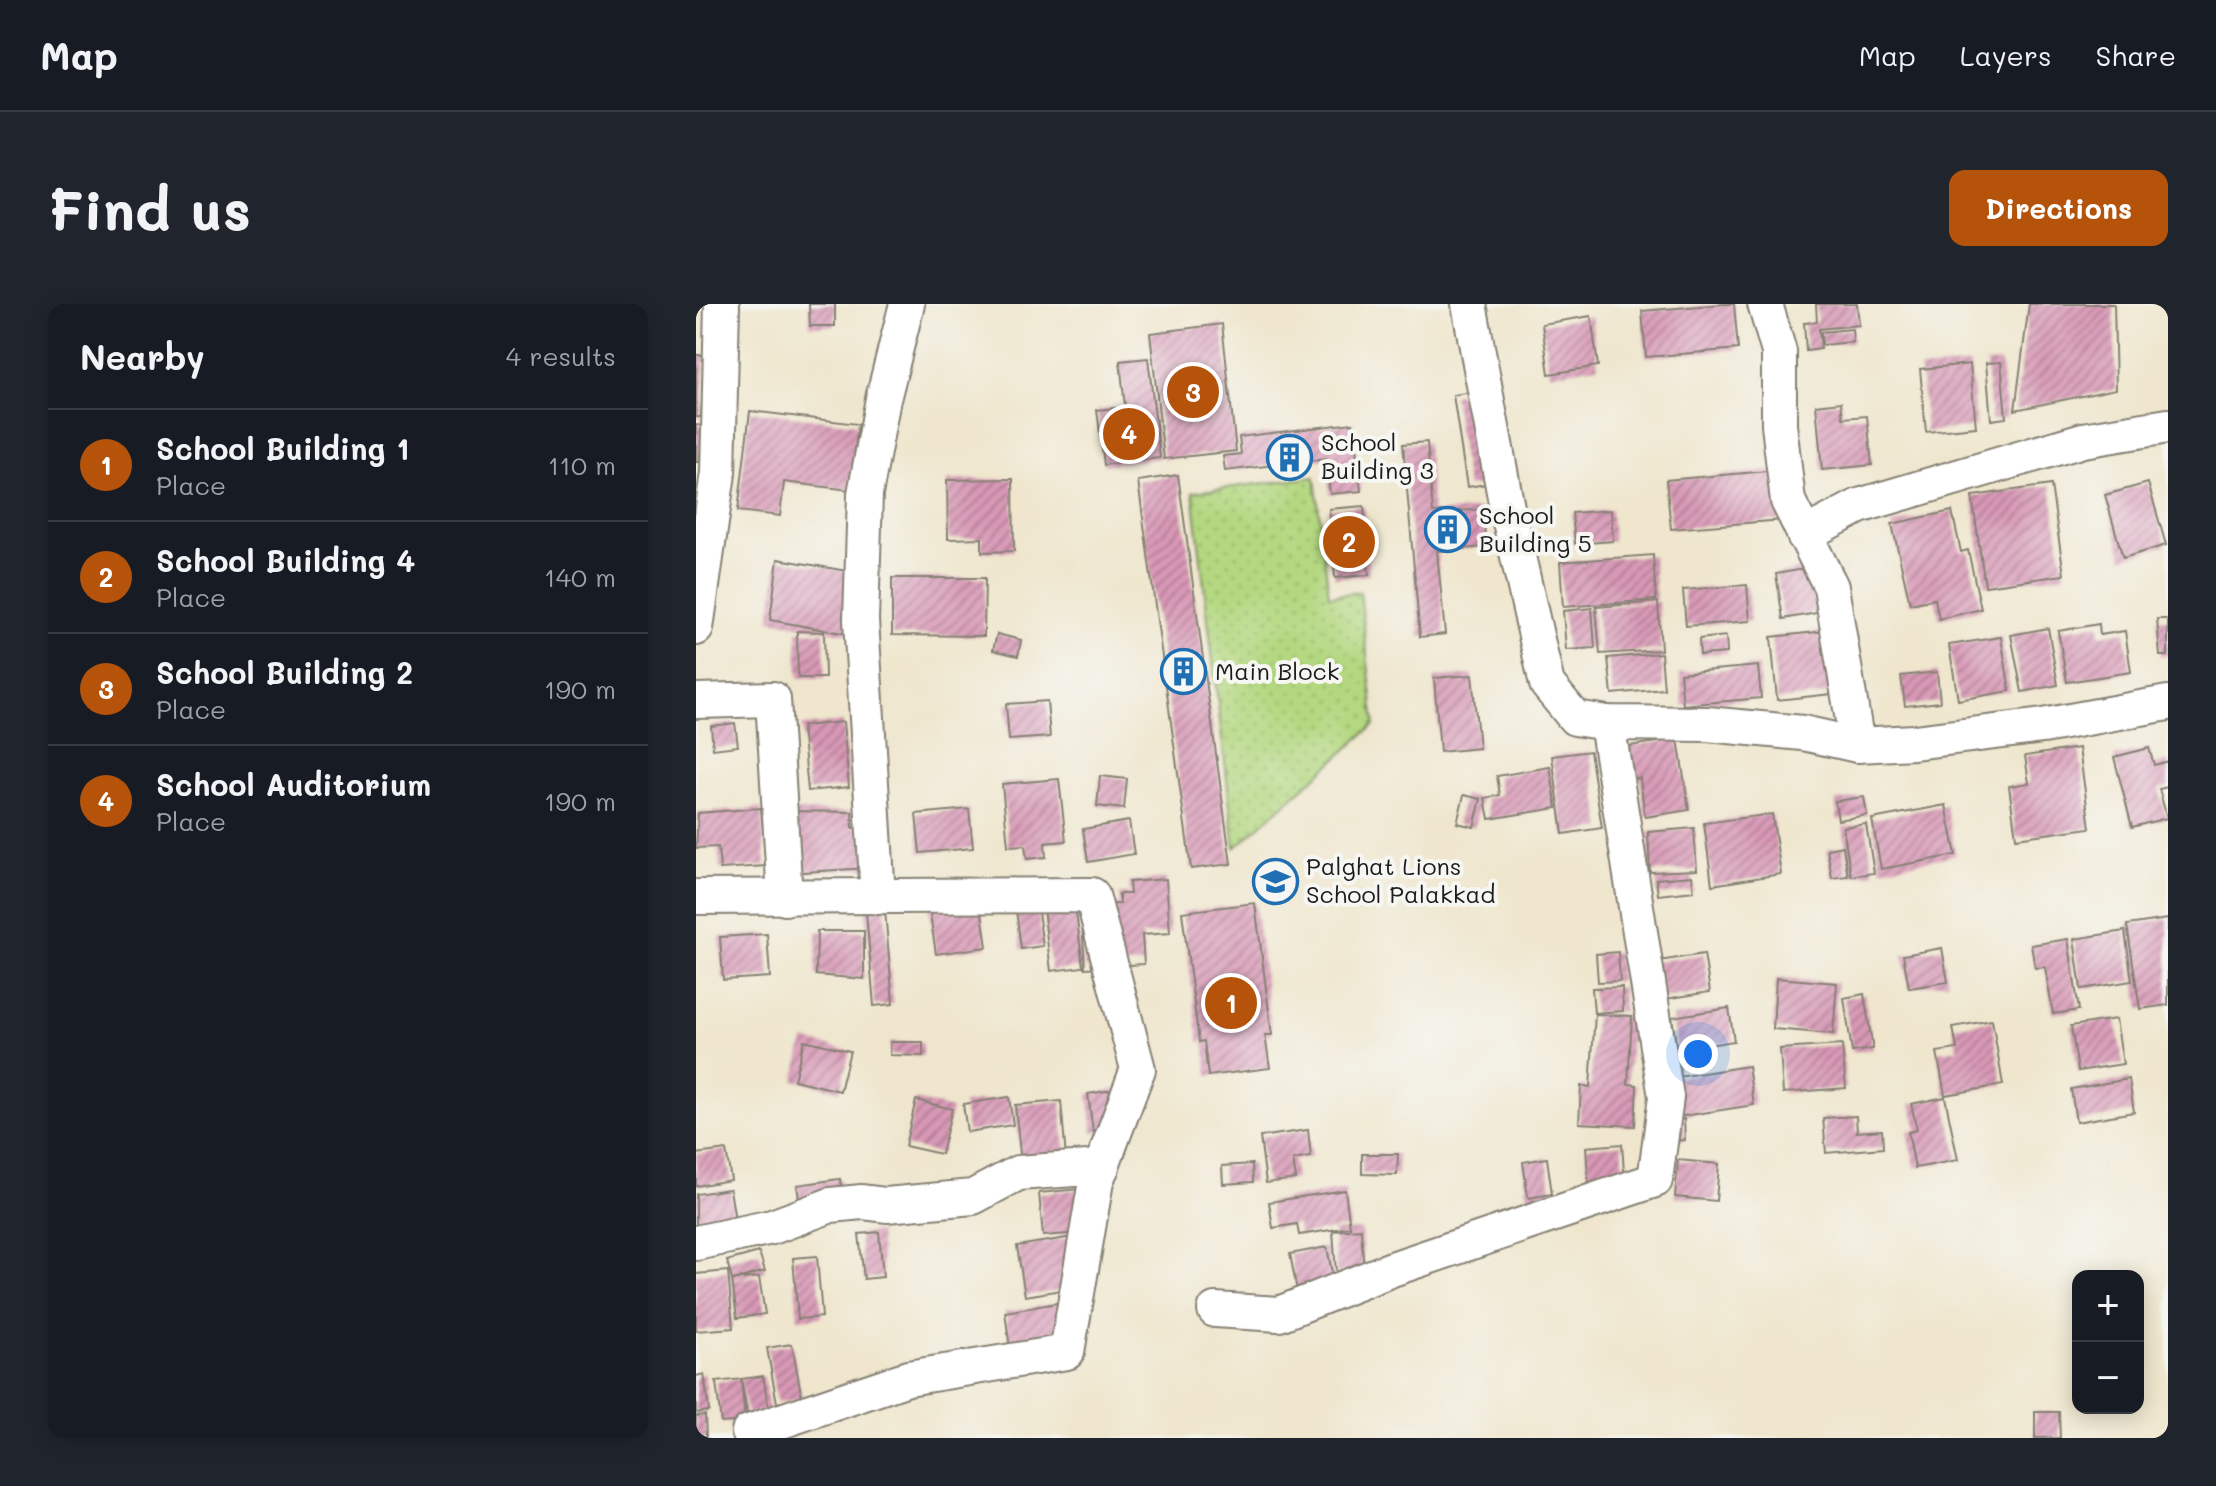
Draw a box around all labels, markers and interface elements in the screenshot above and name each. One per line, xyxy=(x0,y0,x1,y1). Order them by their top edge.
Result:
text: Map xyxy=(40,30,118,80)
text: Map xyxy=(1859,37,1916,73)
text: Layers xyxy=(1960,37,2052,73)
text: Share xyxy=(2096,37,2176,73)
button: Directions xyxy=(1949,170,2168,246)
text: Find us xyxy=(48,172,251,245)
text: Nearby xyxy=(80,334,205,379)
text: 4 results xyxy=(506,339,616,373)
pin: 3 xyxy=(1167,362,1219,422)
pin: 4 xyxy=(1103,404,1155,464)
place label: School Building 3 xyxy=(1321,426,1434,485)
text: School Building 1 xyxy=(156,428,409,468)
building icon: School Building 3 xyxy=(1266,433,1314,481)
text: 1 xyxy=(100,448,112,482)
text: 110 m xyxy=(548,448,616,482)
text: Place xyxy=(156,468,226,502)
place label: School Building 5 xyxy=(1479,499,1592,558)
building icon: School Building 5 xyxy=(1424,506,1472,554)
pin: 2 xyxy=(1323,512,1375,572)
text: School Building 4 xyxy=(156,540,415,580)
text: 2 xyxy=(99,560,113,594)
text: 140 m xyxy=(544,560,616,594)
text: Place xyxy=(156,580,226,614)
building icon: Main Block xyxy=(1160,648,1208,696)
text: School Building 2 xyxy=(156,652,413,692)
place label: Main Block xyxy=(1215,655,1339,686)
text: 3 xyxy=(98,672,114,706)
text: 190 m xyxy=(544,672,616,706)
text: Place xyxy=(156,692,226,726)
text: School Auditorium xyxy=(156,764,431,804)
text: 4 xyxy=(98,784,114,818)
text: 190 m xyxy=(544,784,616,818)
text: Place xyxy=(156,804,226,838)
place label: Palghat Lions School Palakkad xyxy=(1306,850,1496,909)
school or university icon: Palghat Lions School Palakkad xyxy=(1251,857,1299,905)
pin: 1 xyxy=(1205,973,1257,1033)
your location xyxy=(1678,1034,1718,1074)
map controls xyxy=(2072,1270,2144,1414)
button: + xyxy=(2072,1270,2144,1342)
button: − xyxy=(2072,1342,2144,1414)

